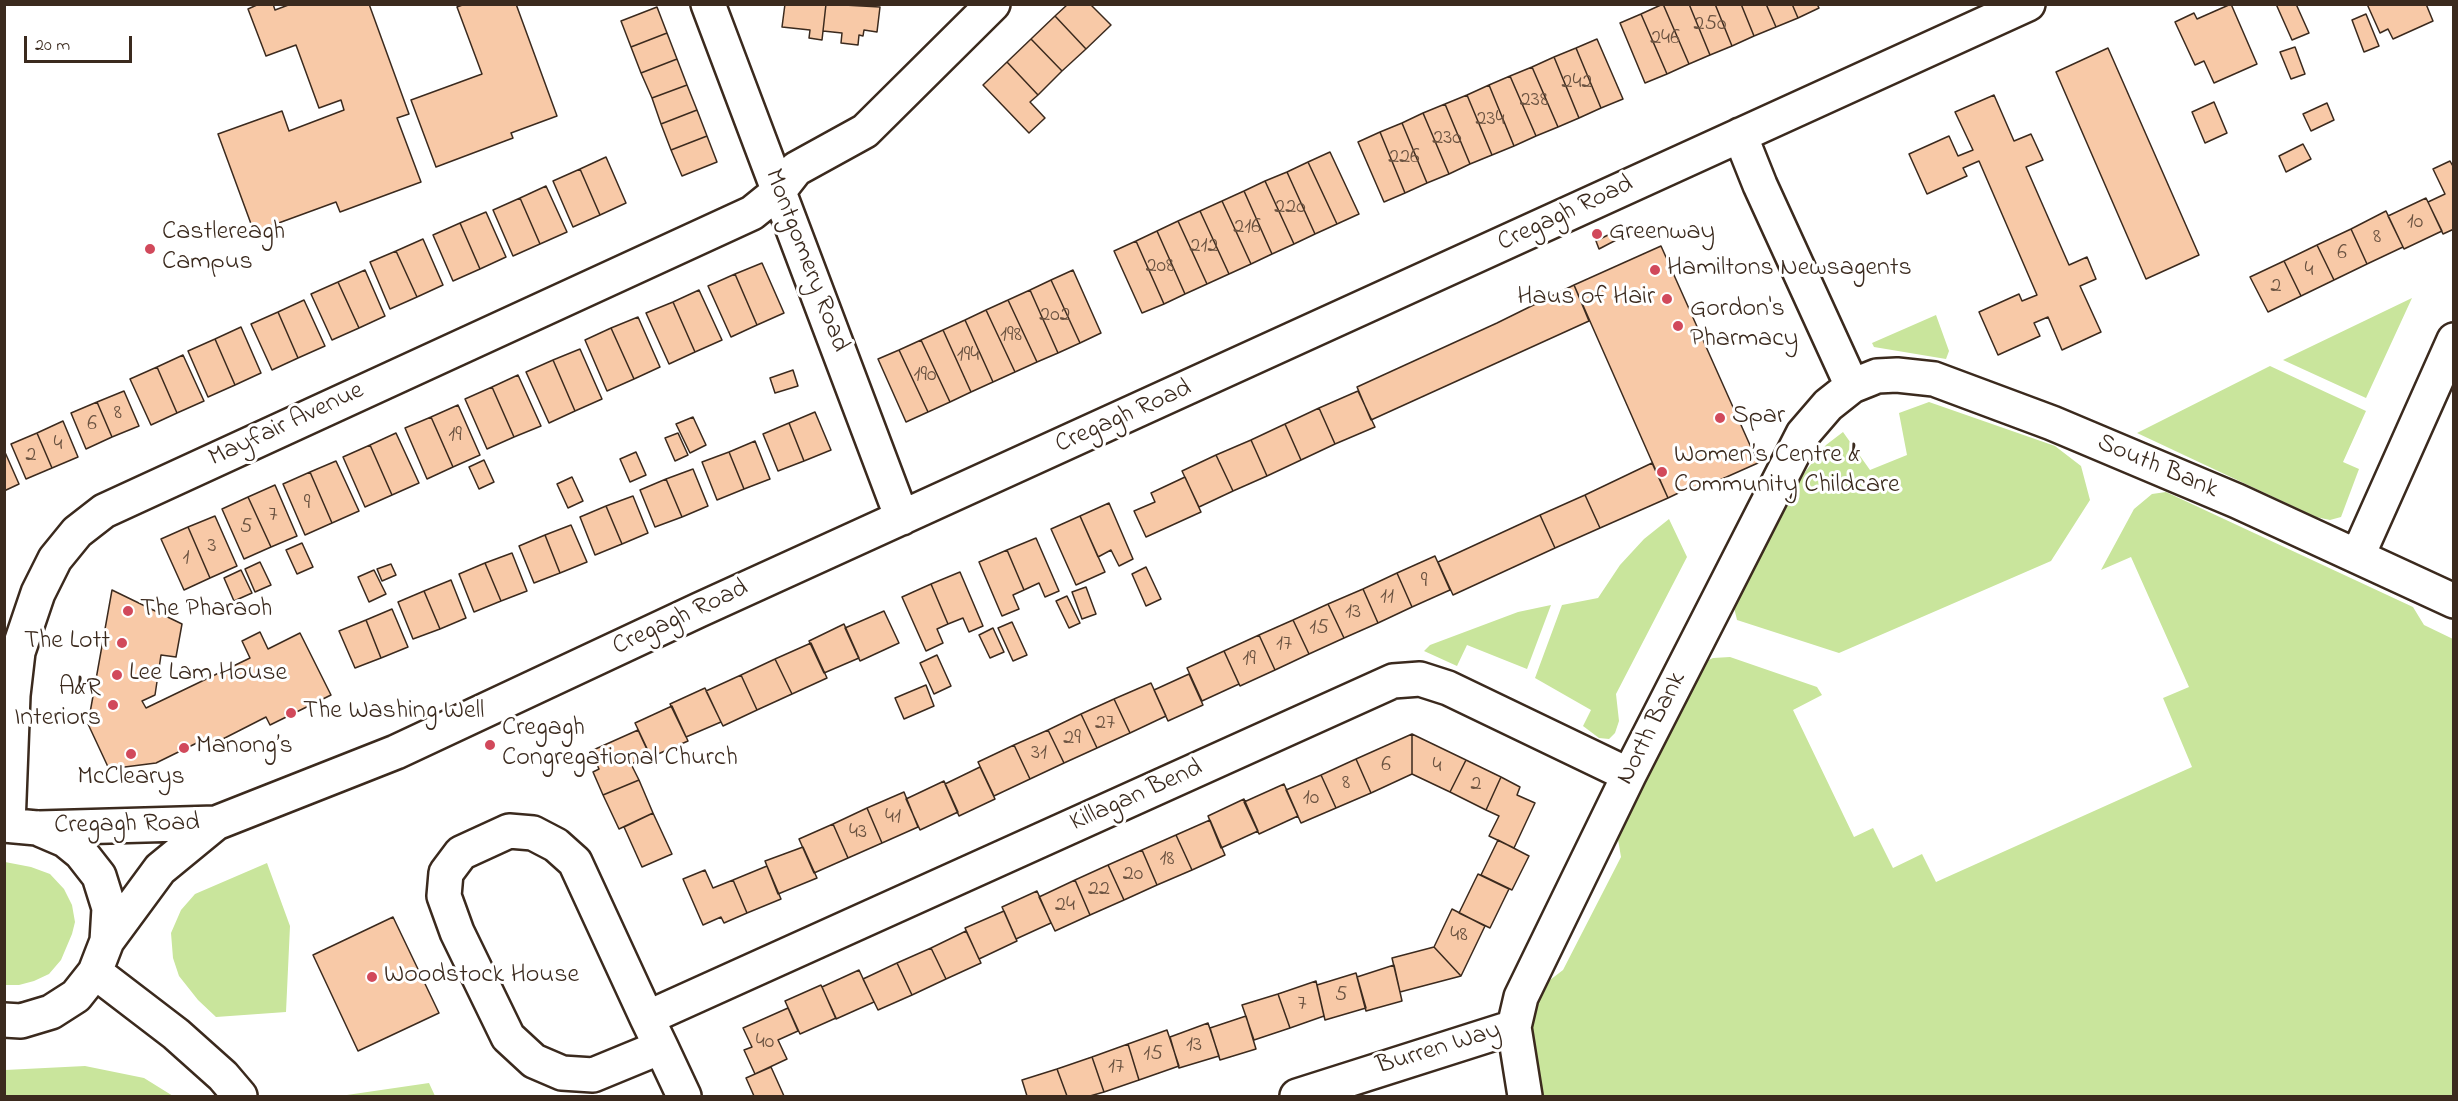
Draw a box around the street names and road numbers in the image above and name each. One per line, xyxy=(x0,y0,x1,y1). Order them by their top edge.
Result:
street label: Montgomery Road xyxy=(756,165,854,357)
street label: Cregagh Road xyxy=(1493,170,1639,260)
street label: Cregagh Road xyxy=(1051,374,1197,462)
street label: Mayfair Avenue xyxy=(205,376,369,476)
street label: South Bank xyxy=(2092,429,2222,507)
street label: Cregagh Road xyxy=(608,574,754,664)
street label: North Bank xyxy=(1611,667,1695,791)
street label: Killagan Bend xyxy=(1066,754,1208,840)
street label: Cregagh Road xyxy=(54,809,200,843)
street label: Burren Way xyxy=(1373,1016,1505,1084)

